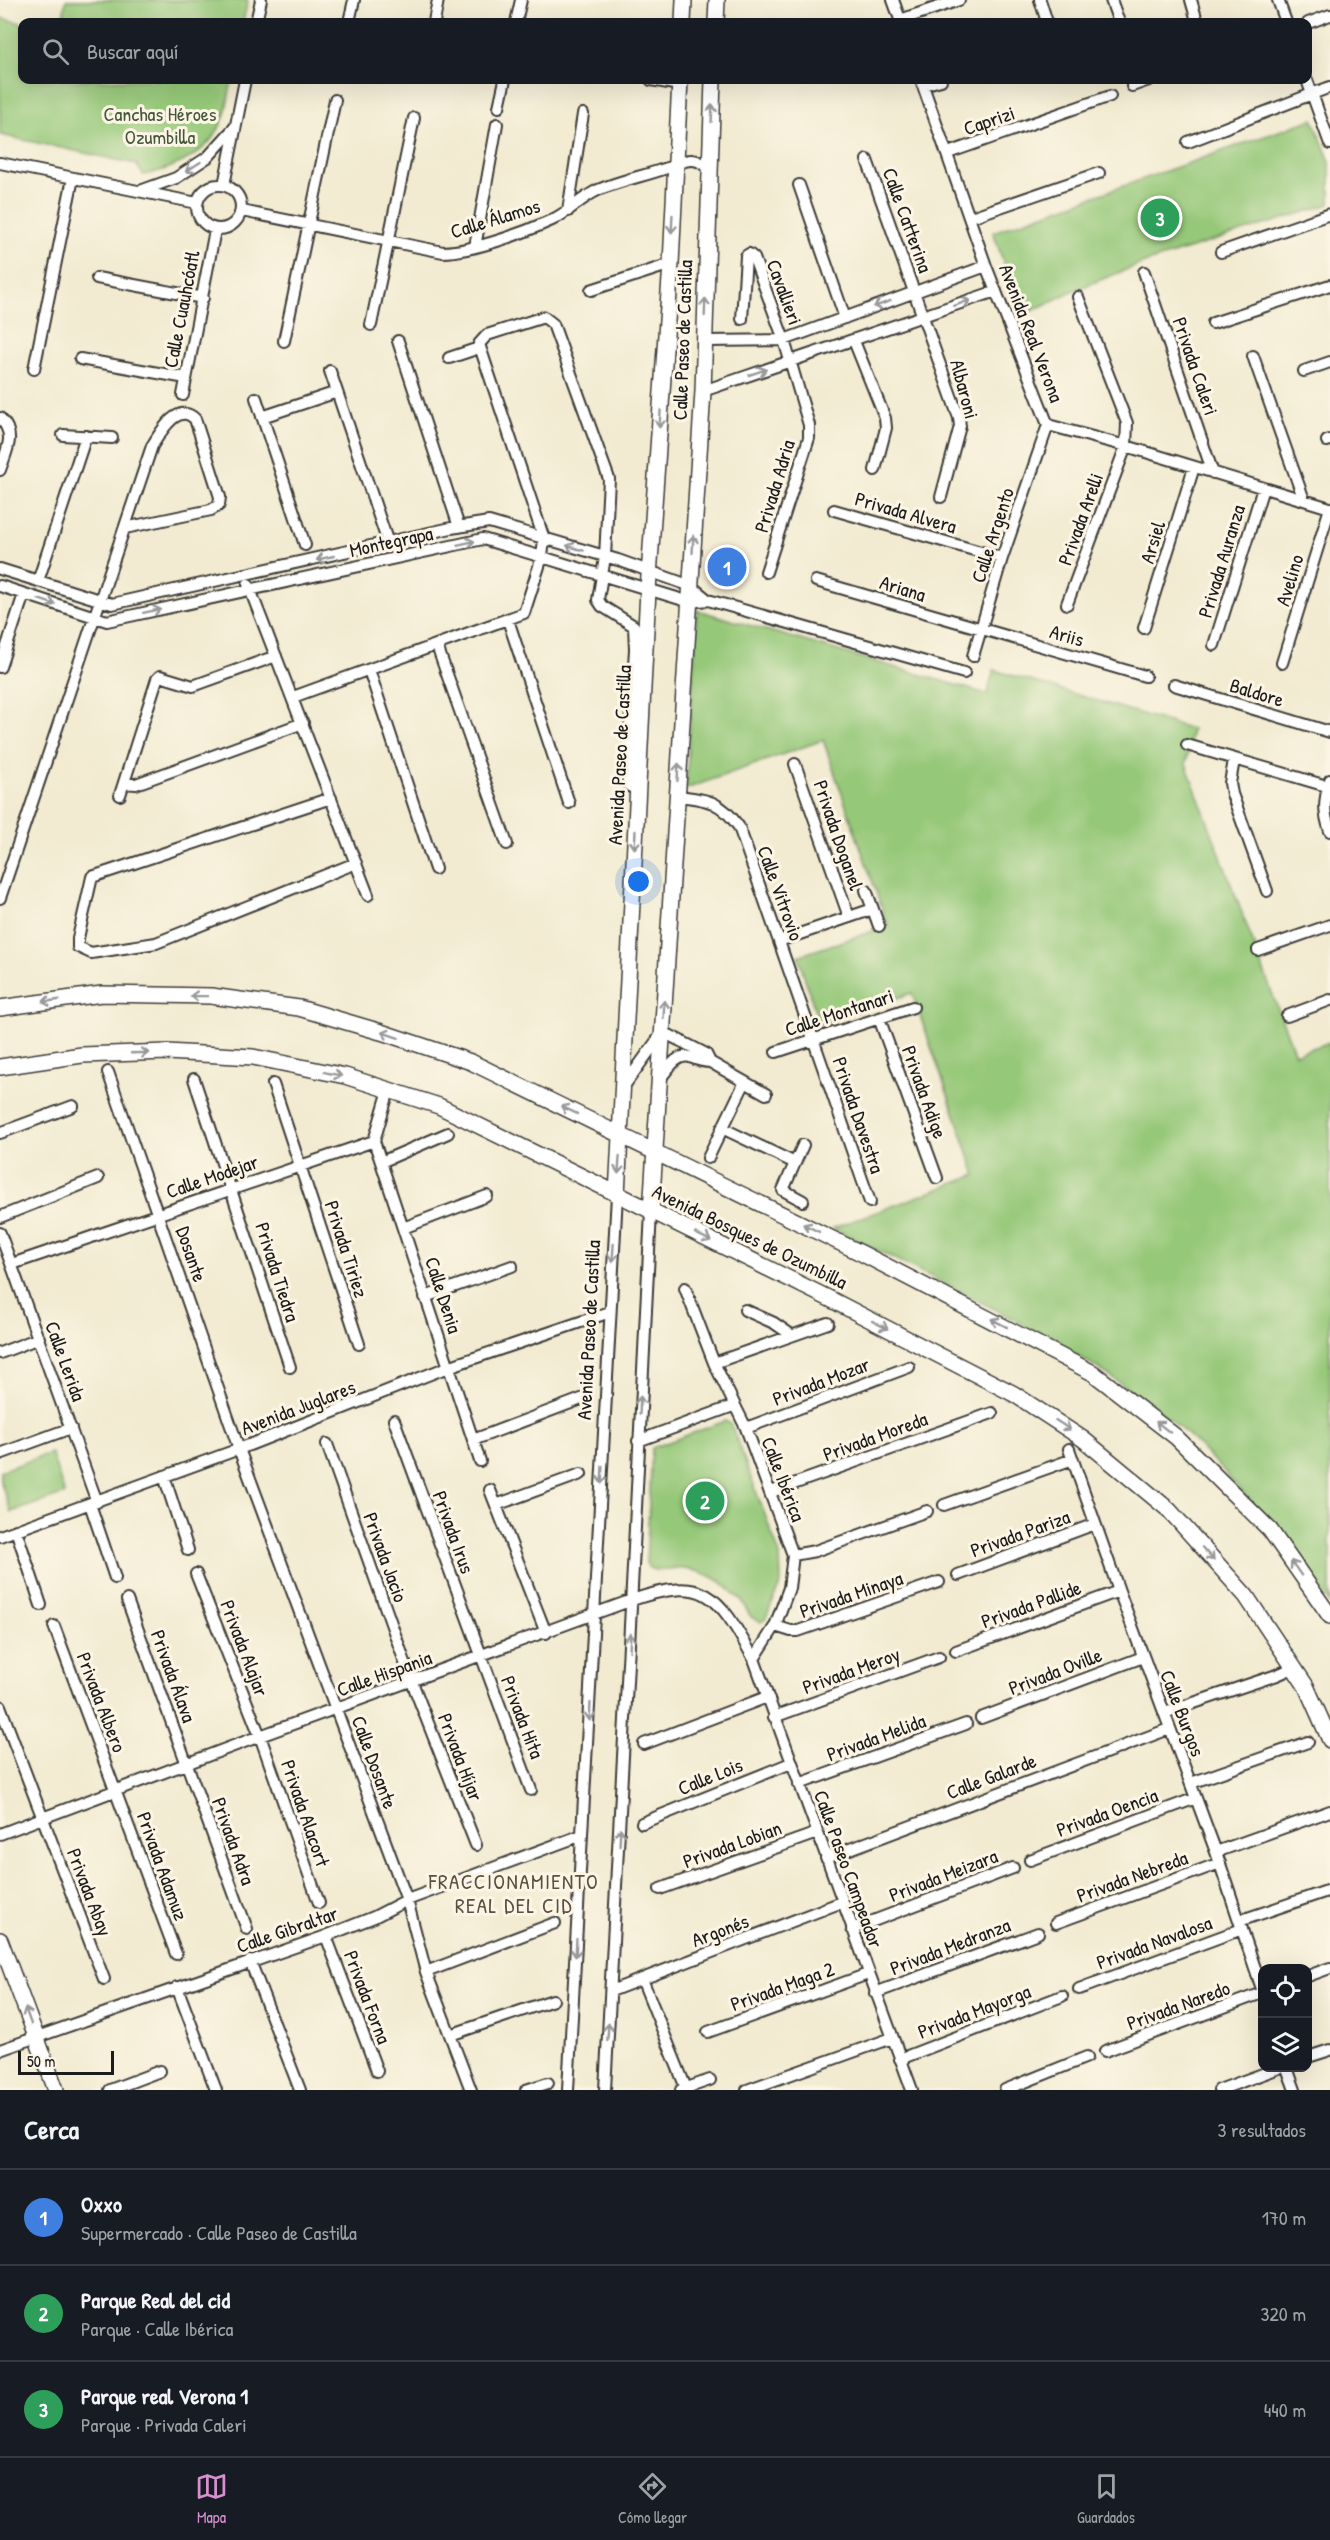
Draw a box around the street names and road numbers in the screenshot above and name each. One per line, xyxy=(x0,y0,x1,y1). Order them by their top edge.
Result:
street label: Caprizi xyxy=(960,99,1018,141)
street label: Calle Catterina xyxy=(877,164,939,276)
street label: Calle Álamos xyxy=(447,192,543,244)
street label: Calle Cuauhcóatl xyxy=(156,247,206,370)
street label: Cavallieri xyxy=(761,255,809,329)
street label: Calle Paseo de Castilla xyxy=(666,259,698,421)
street label: Avenida Real Verona xyxy=(993,260,1071,406)
street label: Privada Caleri xyxy=(1167,313,1225,419)
street label: Albaroni xyxy=(944,356,986,422)
street label: Privada Adria xyxy=(747,436,801,536)
street label: Privada Arelli xyxy=(1051,469,1109,569)
street label: Calle Argento xyxy=(964,484,1020,586)
street label: Privada Alvera xyxy=(852,485,960,539)
street label: Privada Auranza xyxy=(1191,501,1251,621)
street label: Arsiel xyxy=(1133,517,1171,566)
street label: Montegrapa xyxy=(347,519,435,563)
street label: Avelino xyxy=(1268,551,1310,609)
street label: Ariana xyxy=(877,568,929,608)
street label: Ariis xyxy=(1047,617,1087,653)
street label: Avenida Paseo de Castilla xyxy=(601,664,637,846)
street label: Baldore xyxy=(1227,671,1287,713)
street label: Privada Doganel xyxy=(808,776,871,894)
street label: Calle Vitrovio xyxy=(751,842,811,944)
street label: Calle Montanari xyxy=(781,982,897,1042)
street label: Privada Adige xyxy=(896,1042,954,1142)
street label: Privada Davestra xyxy=(826,1053,892,1177)
street label: Calle Modejar xyxy=(162,1148,262,1204)
street label: Avenida Bosques de Ozumbilla xyxy=(648,1177,852,1295)
street label: Privada Tiriez xyxy=(319,1197,375,1301)
street label: Privada Tiedra xyxy=(249,1219,307,1325)
street label: Dosante xyxy=(170,1223,214,1285)
street label: Avenida Paseo de Castilla xyxy=(570,1239,606,1421)
street label: Calle Denia xyxy=(419,1253,469,1337)
street label: Calle Lerida xyxy=(39,1317,93,1405)
street label: Privada Mozar xyxy=(769,1350,874,1412)
street label: Avenida Juglares xyxy=(237,1373,359,1441)
street label: Privada Moreda xyxy=(819,1405,931,1467)
street label: Calle Ibérica xyxy=(756,1433,813,1525)
street label: Privada Irus xyxy=(427,1487,481,1577)
street label: Privada Pariza xyxy=(967,1502,1074,1563)
street label: Privada Jacio xyxy=(357,1508,415,1606)
street label: Privada Minaya xyxy=(796,1564,906,1624)
street label: Privada Pallide xyxy=(977,1573,1085,1635)
street label: Privada Alajar xyxy=(214,1596,276,1700)
street label: Privada Álava xyxy=(145,1626,203,1726)
street label: Privada Meroy xyxy=(798,1640,904,1700)
street label: Privada Oville xyxy=(1004,1641,1106,1701)
street label: Calle Hispania xyxy=(333,1643,435,1703)
street label: Privada Albero xyxy=(71,1648,133,1756)
street label: Calle Burgos xyxy=(1154,1666,1212,1760)
street label: Privada Hita xyxy=(495,1672,551,1762)
street label: Privada Melida xyxy=(823,1707,929,1767)
street label: Privada Híjar xyxy=(432,1709,490,1805)
street label: Calle Dosante xyxy=(346,1712,404,1812)
street label: Calle Galarde xyxy=(942,1747,1040,1805)
street label: Calle Lois xyxy=(674,1751,747,1801)
street label: Privada Alacort xyxy=(275,1756,337,1871)
street label: Privada Oencia xyxy=(1053,1781,1162,1843)
street label: Calle Paseo Campeador xyxy=(808,1786,890,1952)
street label: Privada Adra xyxy=(206,1794,262,1889)
street label: Privada Adamuz xyxy=(131,1808,195,1924)
street label: Privada Lobian xyxy=(679,1814,785,1874)
street label: Privada Meizara xyxy=(885,1842,1001,1908)
street label: Privada Nebreda xyxy=(1073,1843,1191,1909)
street label: Privada Abay xyxy=(61,1844,119,1940)
street label: Calle Gibraltar xyxy=(233,1899,342,1959)
street label: Argonés xyxy=(688,1907,753,1953)
street label: Privada Navalosa xyxy=(1092,1909,1216,1975)
street label: Privada Medranza xyxy=(886,1911,1014,1981)
street label: Privada Forna xyxy=(338,1946,398,2048)
street label: Privada Maga 2 xyxy=(726,1955,838,2017)
street label: Privada Naredo xyxy=(1123,1974,1233,2036)
street label: Privada Mayorga xyxy=(914,1977,1034,2045)

